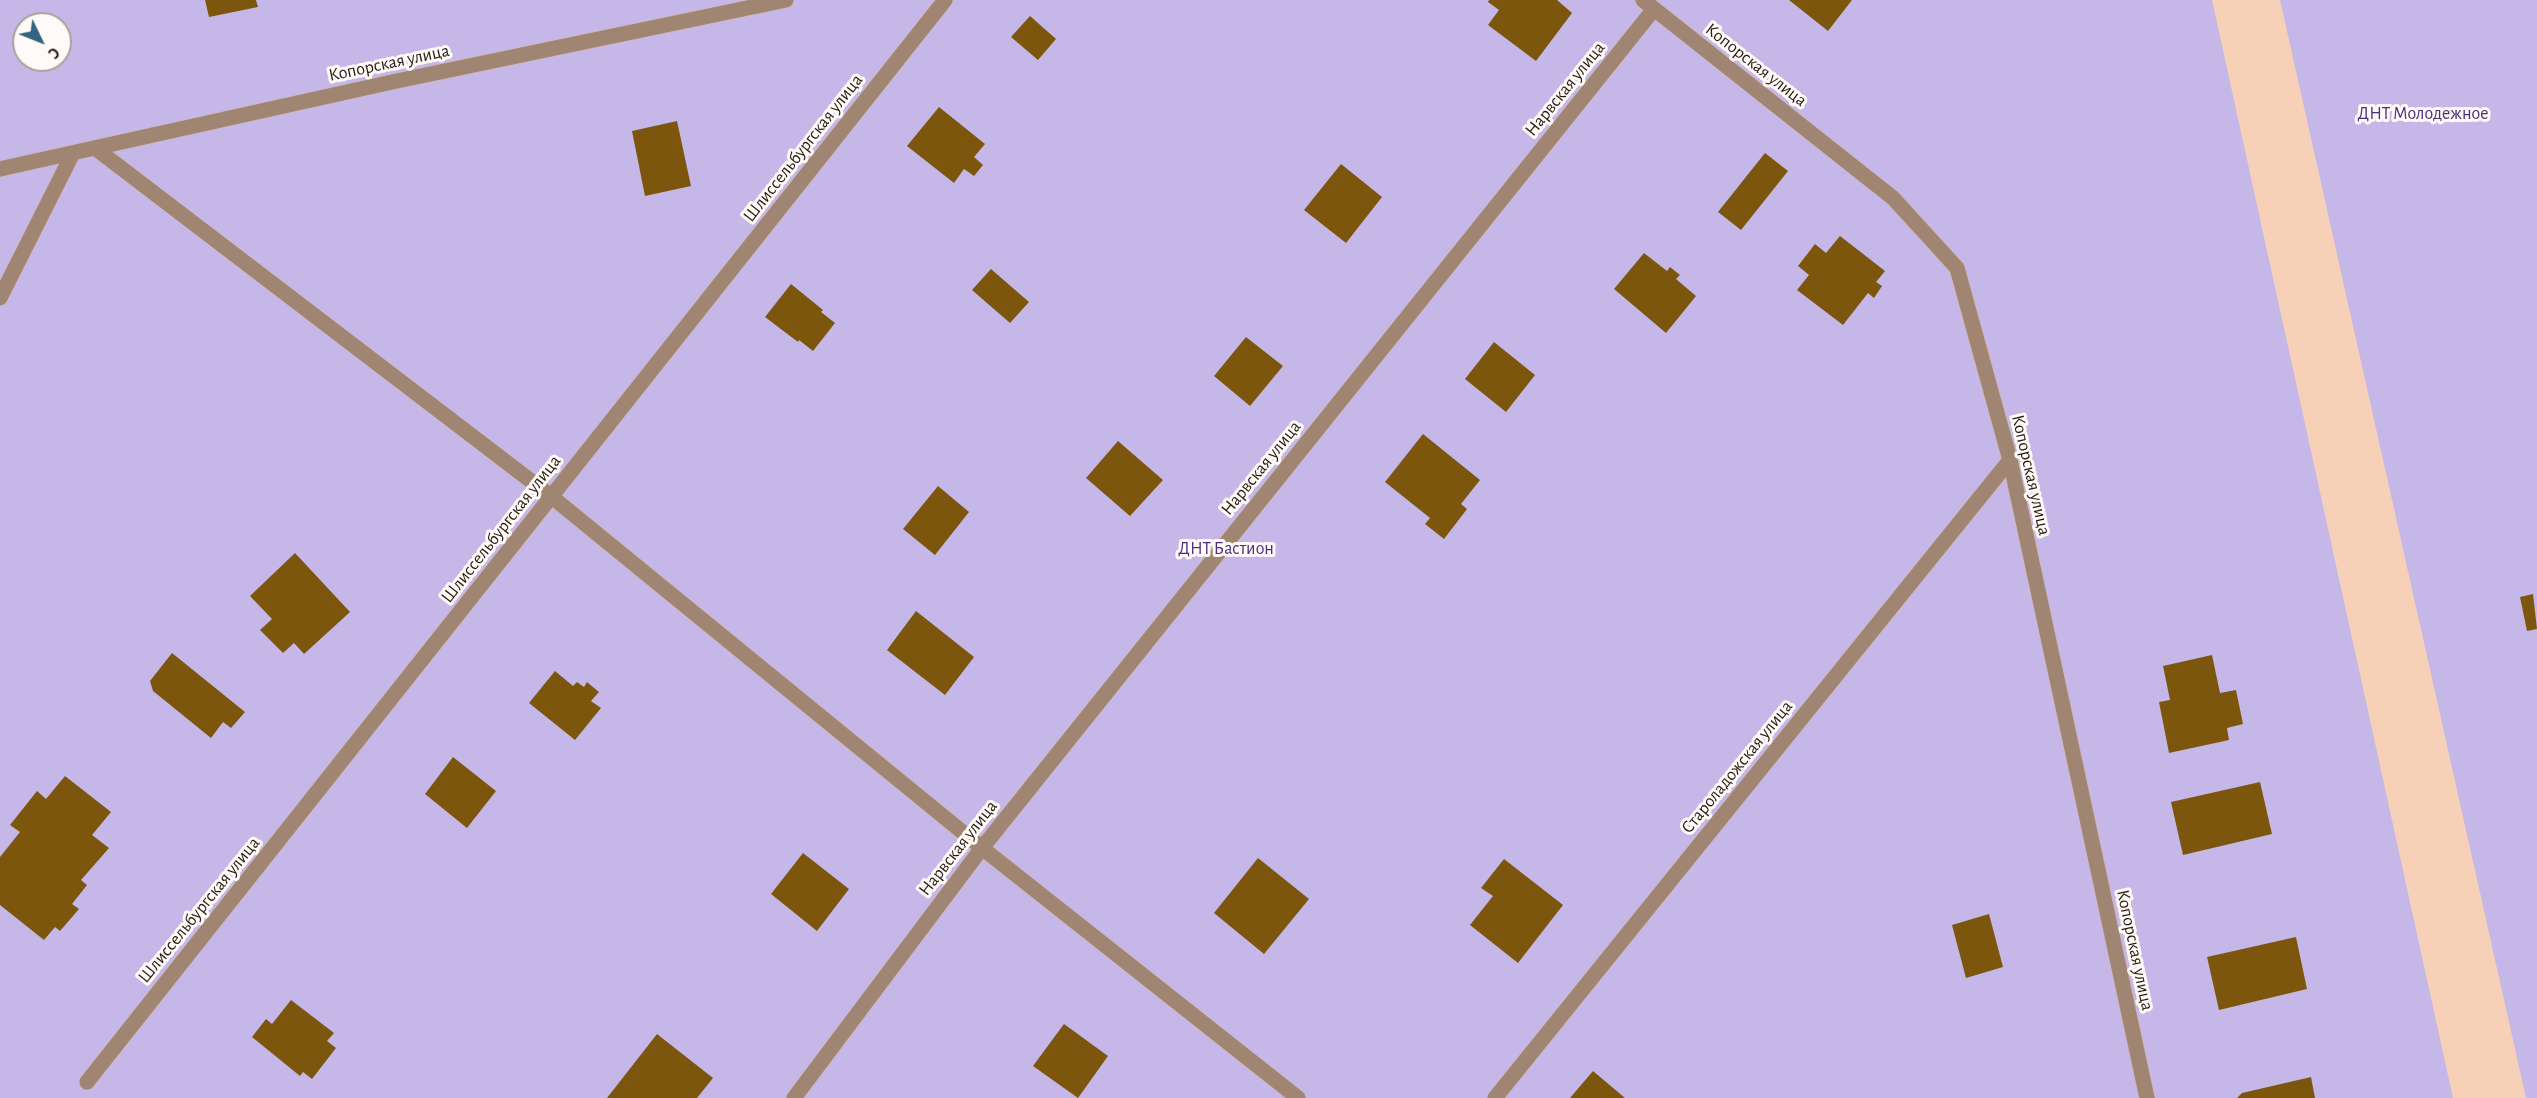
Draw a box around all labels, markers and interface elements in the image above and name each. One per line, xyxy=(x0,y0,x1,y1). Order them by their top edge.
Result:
north arrow xyxy=(12,12,72,72)
street label: Копорская улица xyxy=(1701,19,1811,111)
street label: Нарвская улица xyxy=(1520,37,1610,141)
street label: Копорская улица xyxy=(327,40,451,86)
text: С xyxy=(45,44,63,62)
street label: Шлиссельбургская улица xyxy=(739,70,867,226)
park label: ДНТ Молодежное xyxy=(2357,103,2489,125)
street label: Копорская улица xyxy=(2007,413,2055,537)
street label: Нарвская улица xyxy=(1216,416,1306,520)
street label: Шлиссельбургская улица xyxy=(437,451,565,607)
park label: ДНТ Бастион xyxy=(1178,538,1274,560)
street label: Староладожская улица xyxy=(1677,696,1797,838)
street label: Нарвская улица xyxy=(914,796,1002,900)
street label: Шлиссельбургская улица xyxy=(133,833,265,987)
street label: Копорская улица xyxy=(2112,888,2158,1012)

